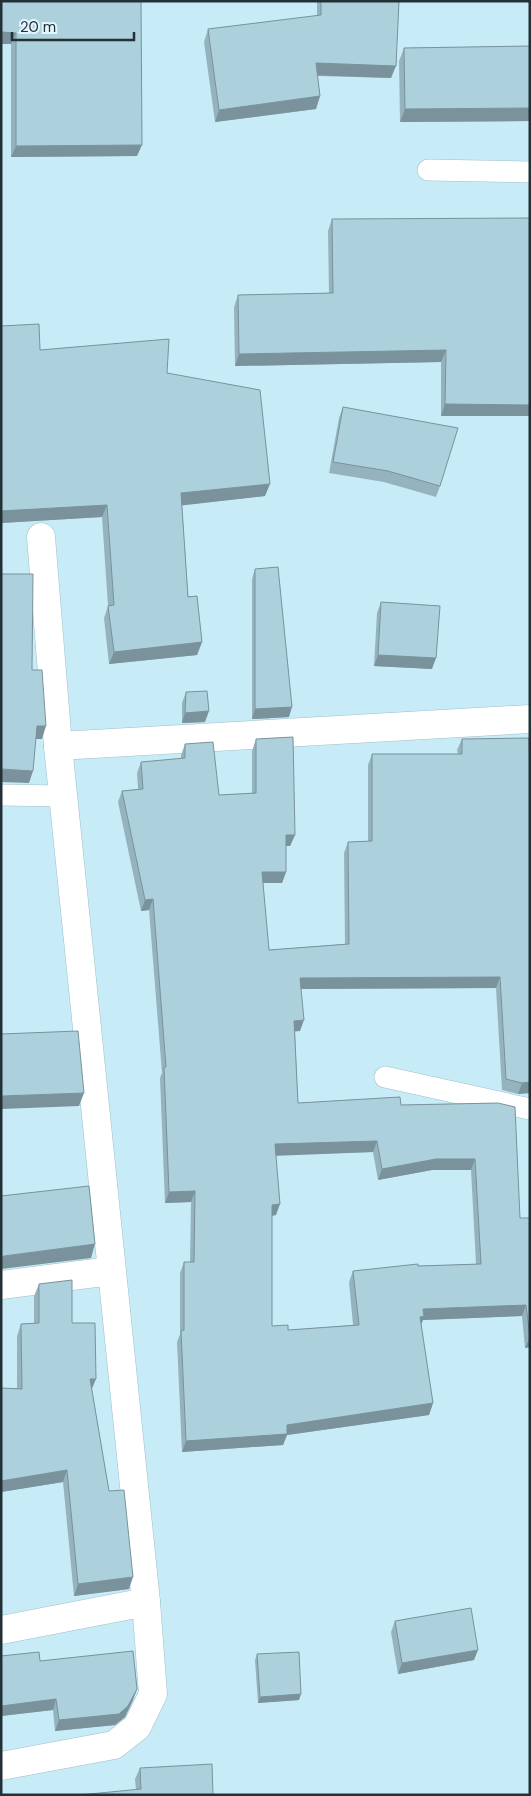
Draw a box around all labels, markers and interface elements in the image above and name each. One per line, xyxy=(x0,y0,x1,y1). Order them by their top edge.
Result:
scale bar xyxy=(12,10,135,42)
text: 20 m xyxy=(20,17,56,37)

